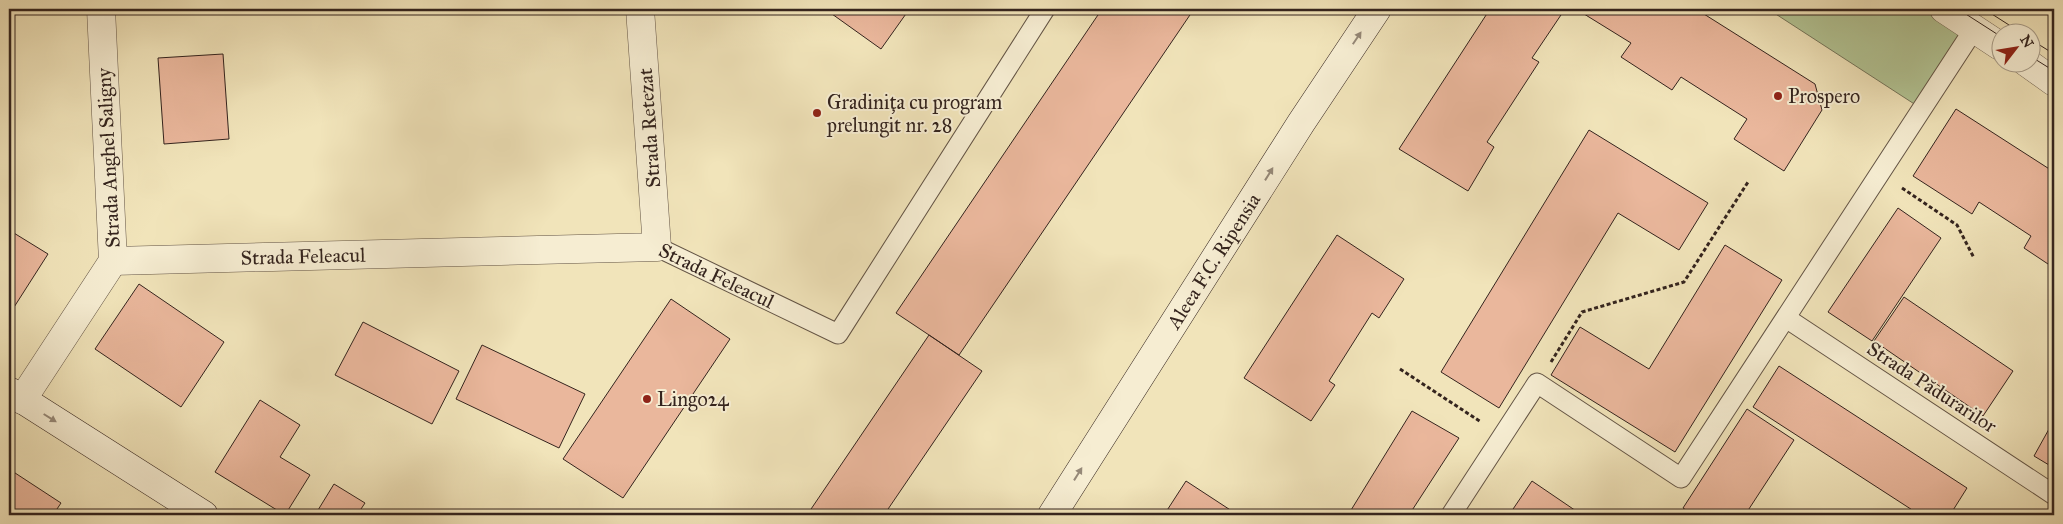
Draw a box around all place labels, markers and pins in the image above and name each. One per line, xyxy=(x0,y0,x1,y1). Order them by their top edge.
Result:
place label: Prospero xyxy=(1788,84,1860,108)
place label: Gradinița cu program prelungit nr. 28 xyxy=(826,90,1002,138)
marker: Prospero xyxy=(1772,90,1784,102)
marker: Gradinița cu program prelungit nr. 28 xyxy=(811,107,823,119)
place label: Lingo24 xyxy=(657,387,730,412)
marker: Lingo24 xyxy=(641,393,653,405)

